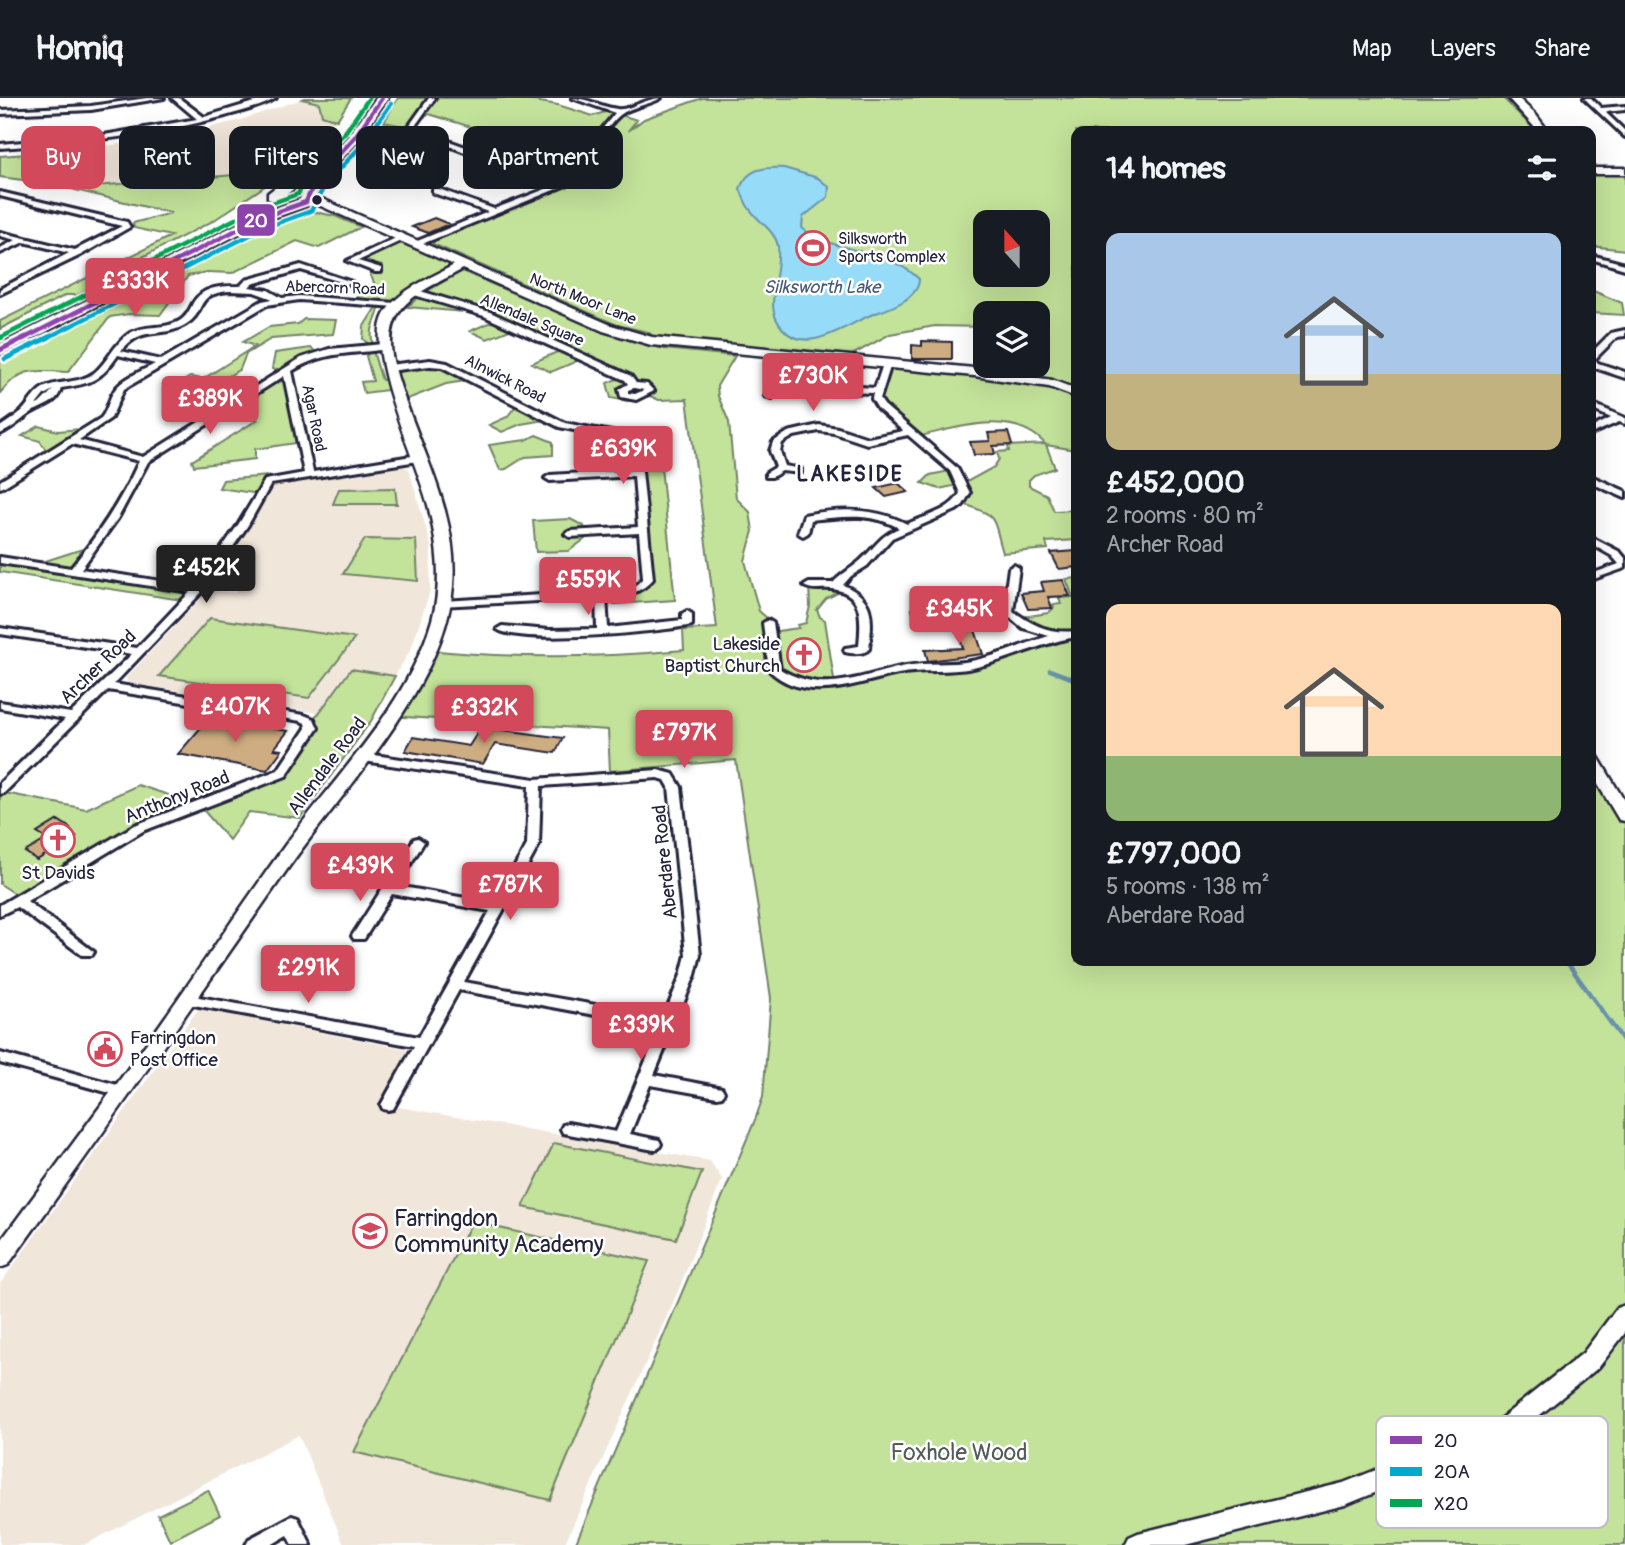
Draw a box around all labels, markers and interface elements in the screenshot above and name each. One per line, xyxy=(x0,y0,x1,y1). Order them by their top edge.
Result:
text: Homiq xyxy=(35,28,123,69)
text: Map xyxy=(1352,34,1392,63)
text: Layers xyxy=(1430,34,1496,63)
text: Share xyxy=(1534,34,1590,63)
chip: Buy xyxy=(21,126,105,189)
chip: Rent xyxy=(119,126,215,189)
chip: Filters xyxy=(229,126,342,189)
chip: New xyxy=(356,126,449,189)
chip: Apartment xyxy=(463,126,623,189)
icon: filters xyxy=(1523,149,1561,187)
text: 14 homes xyxy=(1106,150,1226,187)
unlabelled marker xyxy=(310,193,324,207)
line badge: 20 xyxy=(236,203,276,237)
text: 20 xyxy=(244,209,268,233)
north arrow xyxy=(973,210,1050,287)
map controls xyxy=(973,210,1050,378)
sports icon: Silksworth Sports Complex xyxy=(794,229,832,267)
place label: Silksworth Sports Complex xyxy=(838,229,946,267)
pin: £333K xyxy=(86,258,184,318)
text: £333K xyxy=(101,266,169,295)
street label: North Moor Lane xyxy=(527,268,639,330)
street label: Abercorn Road xyxy=(285,276,385,300)
water label: Silksworth Lake xyxy=(764,276,882,299)
icon: home xyxy=(1271,278,1397,404)
street label: Allendale Square xyxy=(477,289,587,351)
button: layers xyxy=(973,301,1050,378)
street label: Alnwick Road xyxy=(461,350,549,408)
pin: £730K xyxy=(764,354,862,413)
text: £730K xyxy=(778,361,848,390)
pin: £389K xyxy=(161,376,259,436)
street label: Agar Road xyxy=(297,383,331,453)
text: £389K xyxy=(178,384,242,413)
pin: £639K xyxy=(574,426,672,486)
text: £639K xyxy=(590,434,656,463)
district label: LAKESIDE xyxy=(796,461,904,488)
text: £452,000 xyxy=(1106,464,1245,501)
text: 2 rooms · 80 m² xyxy=(1106,501,1264,530)
text: Archer Road xyxy=(1106,530,1224,559)
pin: £452K xyxy=(157,546,255,605)
text: £452K xyxy=(172,553,240,582)
pin: £559K xyxy=(539,558,637,617)
text: £559K xyxy=(555,565,621,594)
pin: £345K xyxy=(910,587,1008,646)
text: £345K xyxy=(925,594,993,623)
street label: Archer Road xyxy=(55,625,141,709)
place label: Lakeside Baptist Church xyxy=(665,632,781,678)
church icon: Lakeside Baptist Church xyxy=(785,636,823,674)
icon: home xyxy=(1271,649,1397,775)
pin: £407K xyxy=(186,684,284,744)
pin: £332K xyxy=(435,686,533,745)
text: £407K xyxy=(200,692,270,721)
text: £332K xyxy=(450,693,518,722)
pin: £797K xyxy=(635,710,733,770)
street label: Allendale Road xyxy=(282,712,372,820)
text: £797K xyxy=(652,718,716,747)
street label: Anthony Road xyxy=(121,765,233,829)
street label: Aberdare Road xyxy=(647,804,683,920)
church icon: St Davids xyxy=(39,821,77,859)
text: £797,000 xyxy=(1106,835,1242,872)
pin: £439K xyxy=(311,844,409,903)
text: £439K xyxy=(327,851,393,880)
place label: St Davids xyxy=(21,861,95,885)
pin: £787K xyxy=(461,862,559,922)
text: £787K xyxy=(478,870,542,899)
text: 5 rooms · 138 m² xyxy=(1106,872,1270,901)
text: Aberdare Road xyxy=(1106,901,1245,930)
pin: £291K xyxy=(259,946,357,1005)
text: £291K xyxy=(277,953,339,982)
pin: £339K xyxy=(592,1002,690,1062)
text: £339K xyxy=(608,1010,674,1039)
place label: Farringdon Post Office xyxy=(130,1026,218,1072)
public building icon: Farringdon Post Office xyxy=(86,1030,124,1068)
place label: Farringdon Community Academy xyxy=(394,1204,604,1259)
school or university icon: Farringdon Community Academy xyxy=(351,1212,389,1250)
legend xyxy=(1376,1416,1608,1528)
text: 20 xyxy=(1434,1429,1458,1453)
park label: Foxhole Wood xyxy=(891,1438,1027,1467)
text: 20A xyxy=(1434,1460,1470,1484)
text: X20 xyxy=(1434,1492,1468,1516)

